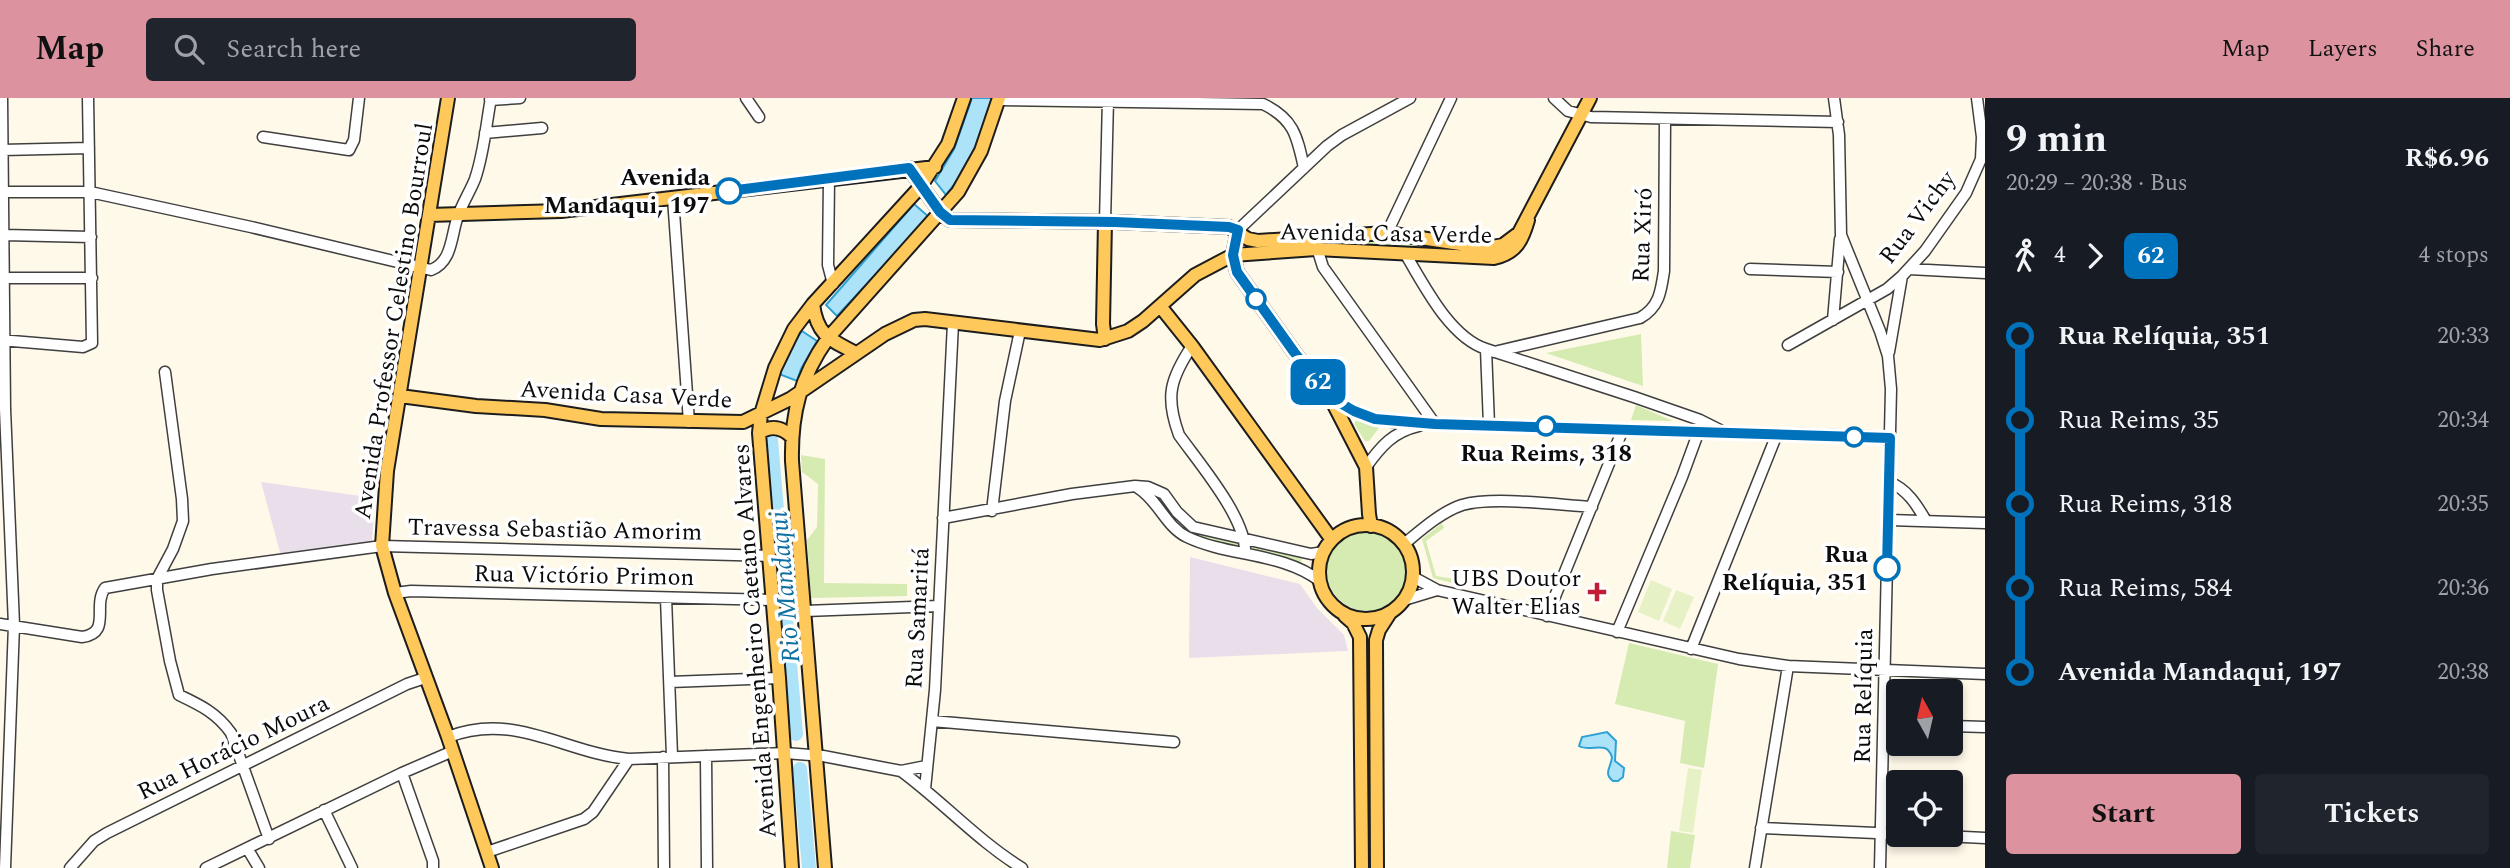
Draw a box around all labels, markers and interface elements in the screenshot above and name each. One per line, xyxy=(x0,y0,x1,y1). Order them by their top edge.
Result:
search box xyxy=(146,18,636,81)
text: Map xyxy=(35,24,104,74)
text: Search here xyxy=(226,29,361,69)
icon: search xyxy=(170,30,208,68)
text: Map xyxy=(2221,31,2270,67)
text: Layers xyxy=(2308,31,2378,67)
text: Share xyxy=(2416,31,2475,67)
text: 9 min xyxy=(2006,111,2107,169)
street label: Avenida Professor Celestino Bourroul xyxy=(345,120,443,522)
text: R$6.96 xyxy=(2405,138,2489,178)
place label: Avenida Mandaqui, 197 xyxy=(544,160,711,224)
street label: Rua Vichy xyxy=(1871,162,1966,272)
text: 20:29 – 20:38 · Bus xyxy=(2006,166,2188,201)
marker: Avenida Mandaqui, 197 xyxy=(716,178,742,204)
street label: Rua Xiró xyxy=(1623,187,1663,283)
street label: Avenida Casa Verde xyxy=(1279,214,1493,254)
icon: walk xyxy=(2006,237,2044,275)
icon: forward xyxy=(2076,237,2114,275)
text: 4 xyxy=(2054,238,2066,273)
text: 62 xyxy=(2138,238,2164,274)
text: 4 stops xyxy=(2419,238,2489,273)
unlabelled marker xyxy=(1246,289,1266,309)
text: Rua Relíquia, 351 xyxy=(2058,316,2270,356)
text: 20:33 xyxy=(2437,319,2489,354)
line badge: 62 xyxy=(1286,359,1350,405)
text: 62 xyxy=(1305,364,1331,400)
street label: Avenida Casa Verde xyxy=(519,371,733,419)
text: Rua Reims, 35 xyxy=(2058,400,2219,440)
text: 20:34 xyxy=(2437,403,2489,438)
marker: Rua Reims, 318 xyxy=(1536,416,1556,436)
unlabelled marker xyxy=(1844,427,1864,447)
place label: Rua Reims, 318 xyxy=(1460,436,1632,472)
street label: Avenida Engenheiro Caetano Alvares xyxy=(723,442,787,840)
text: Rua Reims, 318 xyxy=(2058,484,2232,524)
text: 20:35 xyxy=(2437,487,2489,522)
street label: Travessa Sebastião Amorim xyxy=(407,509,703,551)
water label: Rio Mandaqui xyxy=(758,509,812,665)
place label: Rua Relíquia, 351 xyxy=(1722,537,1869,601)
street label: Rua Samaritá xyxy=(896,546,940,690)
marker: Rua Relíquia, 351 xyxy=(1874,555,1900,581)
street label: Rua Victório Primon xyxy=(473,556,695,596)
place label: UBS Doutor Walter Elias xyxy=(1451,561,1581,625)
text: Rua Reims, 584 xyxy=(2058,568,2232,608)
text: 20:36 xyxy=(2437,571,2489,606)
marker: UBS Doutor Walter Elias xyxy=(1587,582,1607,602)
street label: Rua Relíquia xyxy=(1845,628,1883,764)
text: Avenida Mandaqui, 197 xyxy=(2058,652,2342,692)
text: 20:38 xyxy=(2437,655,2489,690)
north arrow xyxy=(1886,679,1964,756)
map controls xyxy=(1886,679,1963,847)
street label: Rua Horácio Moura xyxy=(131,686,336,810)
button: locate xyxy=(1886,770,1963,847)
button: Start xyxy=(2006,774,2241,854)
button: Tickets xyxy=(2255,774,2489,854)

